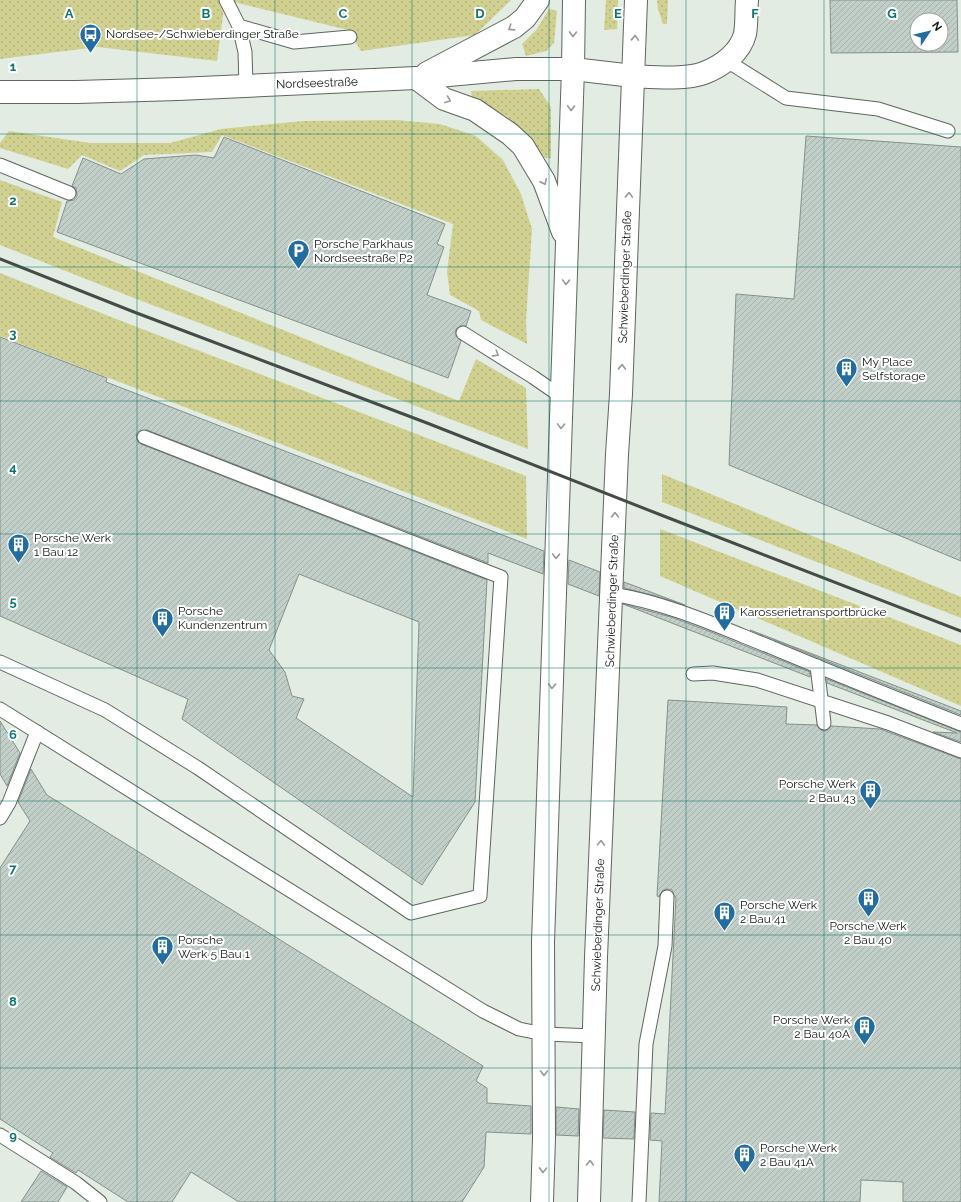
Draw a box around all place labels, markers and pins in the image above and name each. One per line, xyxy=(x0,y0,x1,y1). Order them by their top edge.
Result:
bus stop icon: Nordsee-/Schwieberdinger Straße xyxy=(78,21,104,54)
place label: Nordsee-/Schwieberdinger Straße xyxy=(106,27,299,41)
place label: Porsche Parkhaus Nordseestraße P2 xyxy=(314,237,413,265)
parking icon: Porsche Parkhaus Nordseestraße P2 xyxy=(286,238,312,271)
place label: My Place Selfstorage xyxy=(862,355,926,383)
building icon: My Place Selfstorage xyxy=(833,356,859,389)
place label: Porsche Werk 1 Bau 12 xyxy=(34,531,112,559)
building icon: Porsche Werk 1 Bau 12 xyxy=(5,532,31,565)
building icon: Karosserietransportbrücke xyxy=(712,599,738,632)
place label: Porsche Kundenzentrum xyxy=(178,604,267,632)
building icon: Porsche Kundenzentrum xyxy=(149,605,175,638)
place label: Karosserietransportbrücke xyxy=(740,605,887,619)
place label: Porsche Werk 2 Bau 43 xyxy=(779,777,857,805)
building icon: Porsche Werk 2 Bau 43 xyxy=(858,778,884,811)
building icon: Porsche Werk 2 Bau 40 xyxy=(855,886,881,919)
place label: Porsche Werk 2 Bau 41 xyxy=(740,898,818,926)
building icon: Porsche Werk 2 Bau 41 xyxy=(711,899,737,932)
place label: Porsche Werk 2 Bau 40 xyxy=(829,919,907,947)
place label: Porsche Werk 5 Bau 1 xyxy=(178,933,250,961)
building icon: Porsche Werk 5 Bau 1 xyxy=(149,934,175,967)
place label: Porsche Werk 2 Bau 40A xyxy=(773,1013,851,1041)
building icon: Porsche Werk 2 Bau 40A xyxy=(852,1014,878,1047)
place label: Porsche Werk 2 Bau 41A xyxy=(760,1141,838,1169)
building icon: Porsche Werk 2 Bau 41A xyxy=(731,1142,757,1175)

